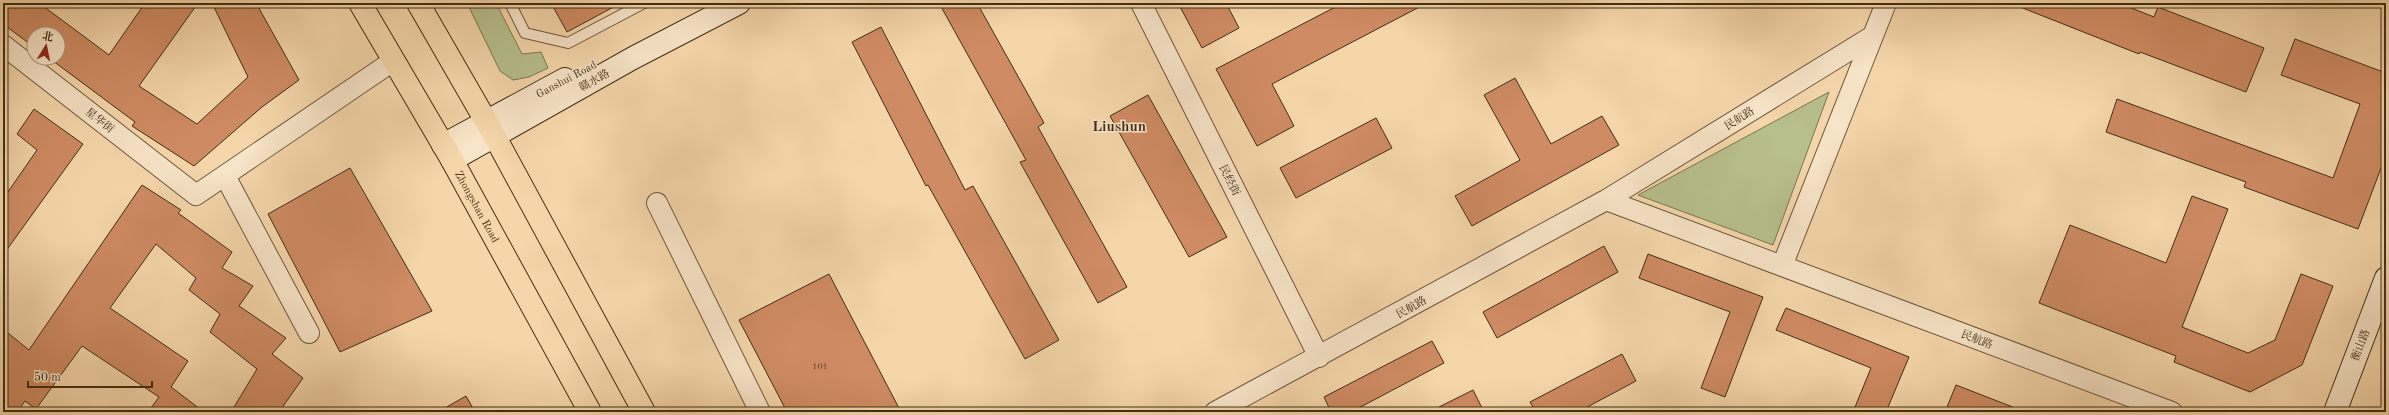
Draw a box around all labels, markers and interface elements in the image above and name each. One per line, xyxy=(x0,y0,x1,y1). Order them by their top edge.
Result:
north arrow xyxy=(26,26,66,66)
text: 北 xyxy=(41,30,54,44)
street label: Ganshui Road xyxy=(535,60,599,101)
street label: 赣水路 xyxy=(577,67,612,94)
street label: 民航路 xyxy=(1722,104,1757,133)
street label: 星华街 xyxy=(83,105,117,136)
district label: Liushun xyxy=(1092,120,1146,135)
street label: 民经街 xyxy=(1216,163,1243,198)
street label: Zhongshan Road xyxy=(452,169,500,245)
street label: 民航路 xyxy=(1394,294,1429,321)
street label: 民航路 xyxy=(1959,327,1995,351)
street label: 衡山路 xyxy=(2348,327,2372,363)
house number: 101 xyxy=(812,362,828,371)
scale bar xyxy=(28,363,152,389)
text: 50 m xyxy=(34,371,61,384)

